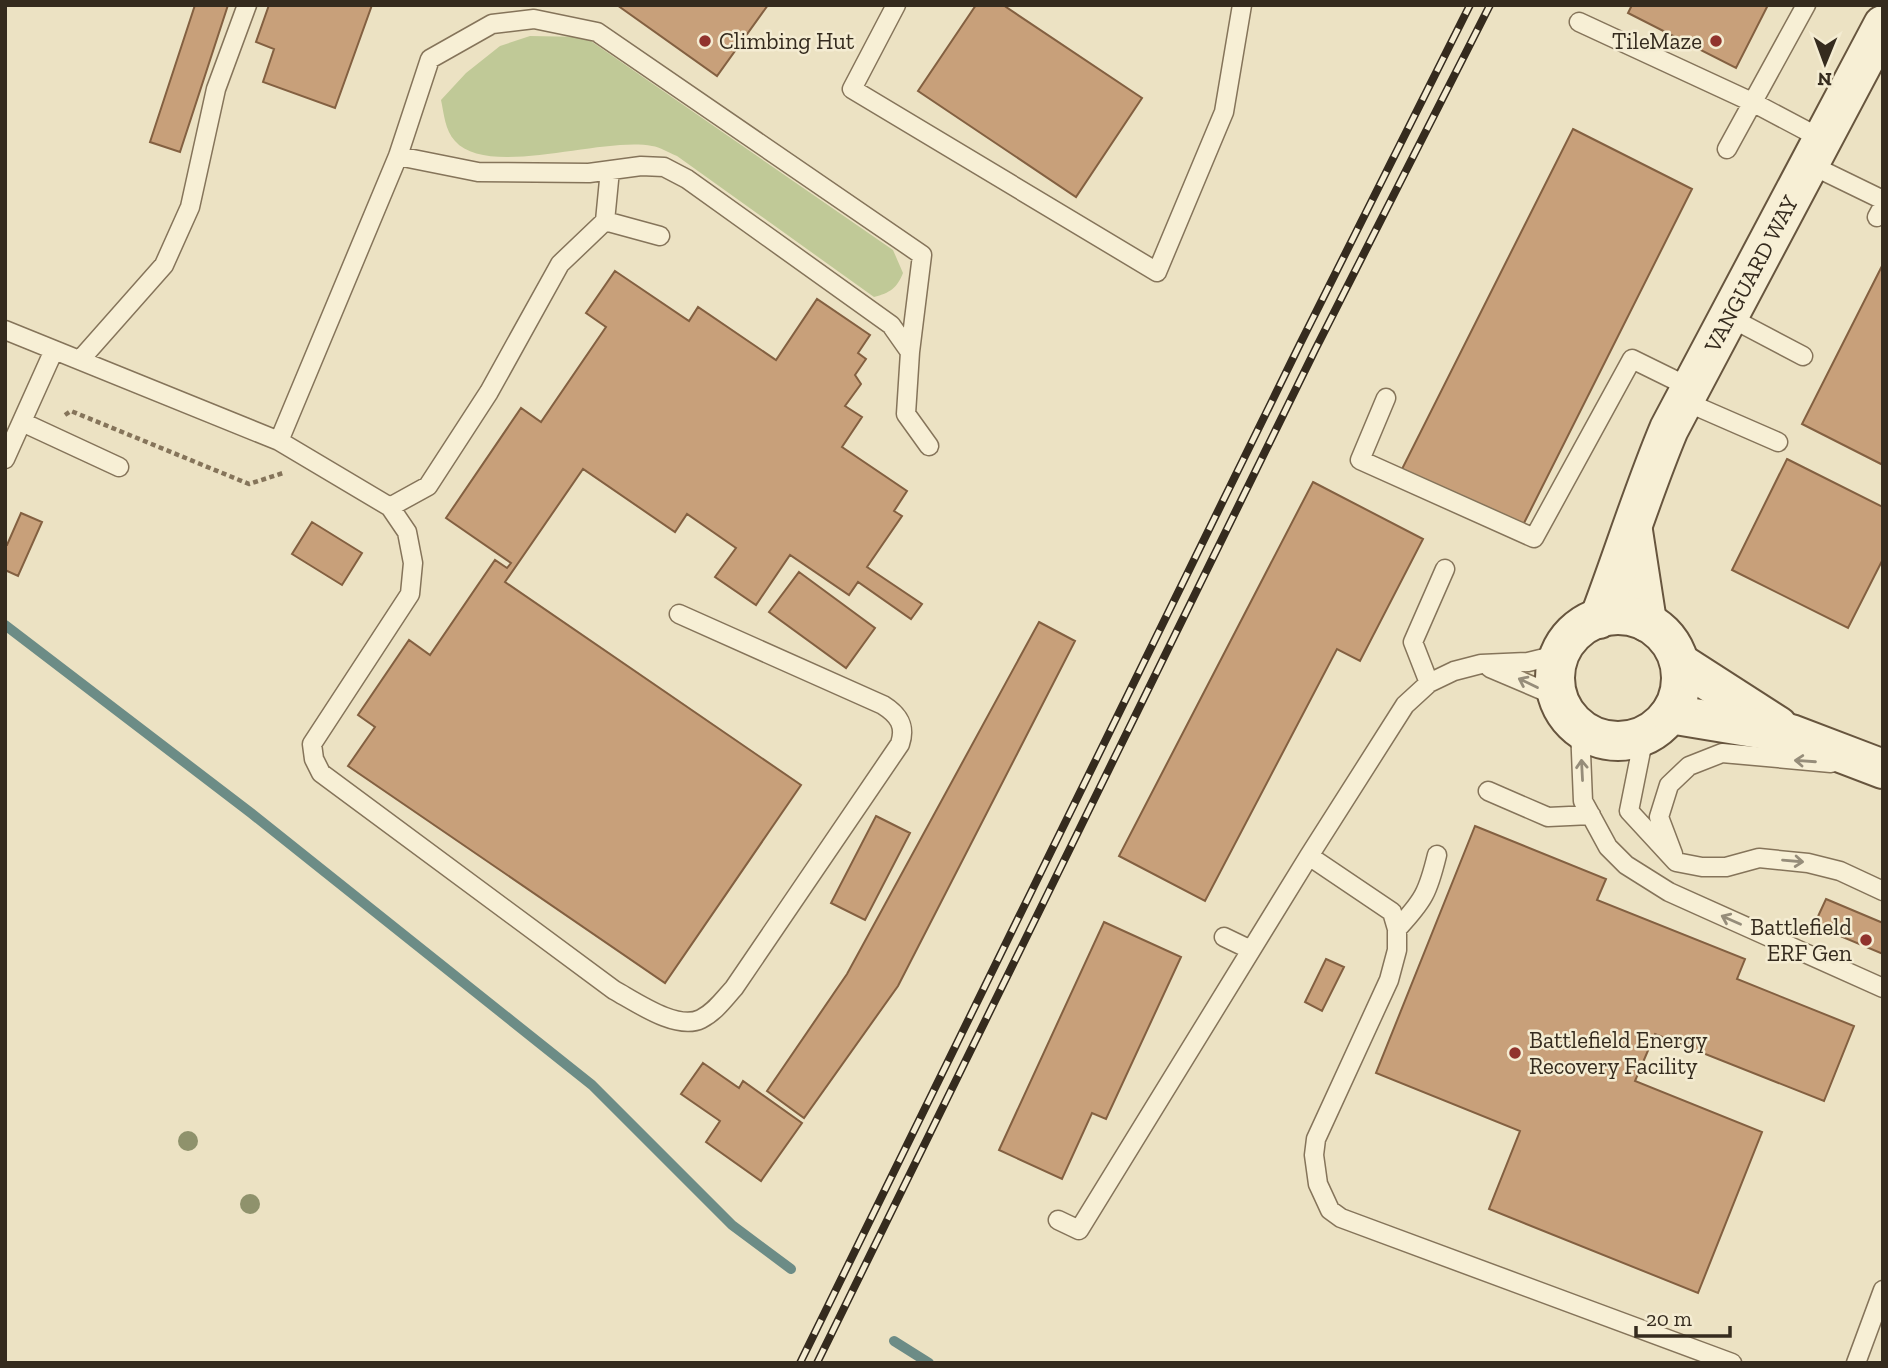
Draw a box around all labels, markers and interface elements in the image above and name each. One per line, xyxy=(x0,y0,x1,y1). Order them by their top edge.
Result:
place label: Climbing Hut xyxy=(719,27,855,55)
place label: TileMaze xyxy=(1612,27,1702,55)
north arrow xyxy=(1790,28,1860,98)
marker: Climbing Hut xyxy=(697,33,713,49)
marker: TileMaze xyxy=(1708,33,1724,49)
text: N xyxy=(1817,68,1832,91)
street label: VANGUARD WAY xyxy=(1698,190,1805,358)
one-way arrow xyxy=(1518,676,1539,689)
one-way arrow xyxy=(1794,755,1817,768)
one-way arrow xyxy=(1575,759,1588,782)
one-way arrow xyxy=(1781,855,1803,868)
one-way arrow xyxy=(1721,913,1742,926)
place label: Battlefield ERF Gen xyxy=(1750,913,1852,967)
marker: Battlefield ERF Gen xyxy=(1858,932,1874,948)
place label: Battlefield Energy Recovery Facility xyxy=(1529,1026,1708,1080)
marker: Battlefield Energy Recovery Facility xyxy=(1507,1045,1523,1061)
scale bar xyxy=(1636,1294,1730,1338)
text: 20 m xyxy=(1646,1306,1692,1331)

